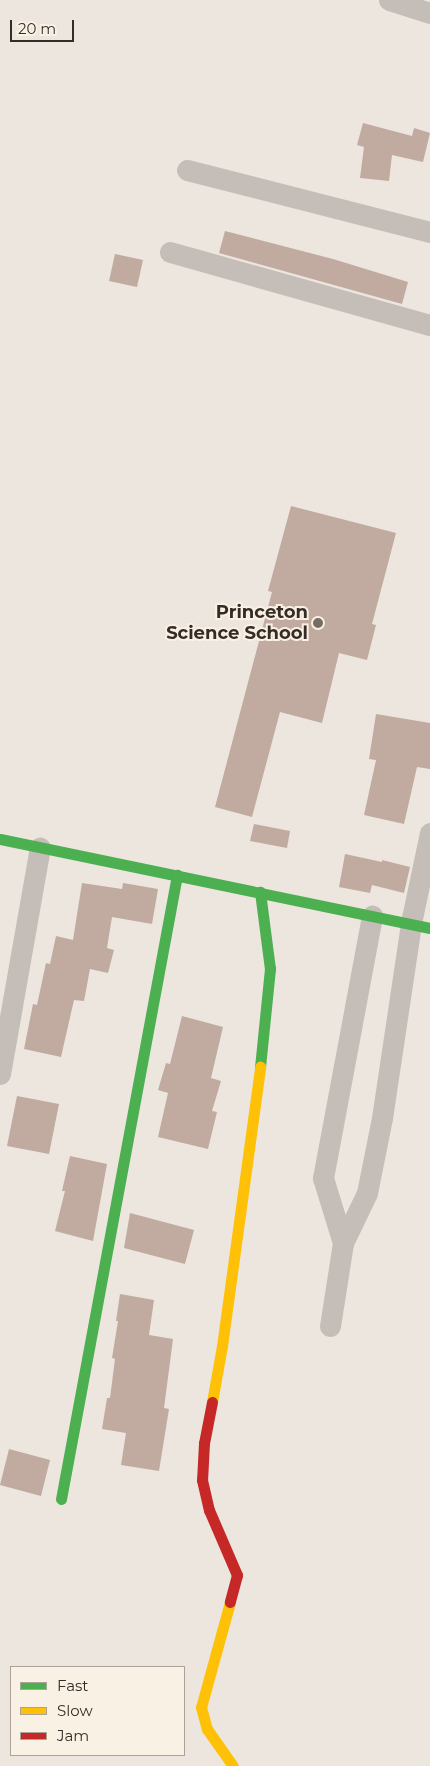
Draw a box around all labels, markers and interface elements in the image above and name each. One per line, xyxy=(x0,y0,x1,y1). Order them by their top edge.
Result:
scale bar xyxy=(12,10,76,42)
text: 20 m xyxy=(18,19,56,38)
place label: Princeton Science School xyxy=(166,602,308,644)
marker: Princeton Science School xyxy=(312,617,324,629)
legend xyxy=(10,1666,185,1756)
text: Fast xyxy=(57,1676,88,1695)
text: Slow xyxy=(57,1701,93,1720)
text: Jam xyxy=(57,1726,89,1745)

